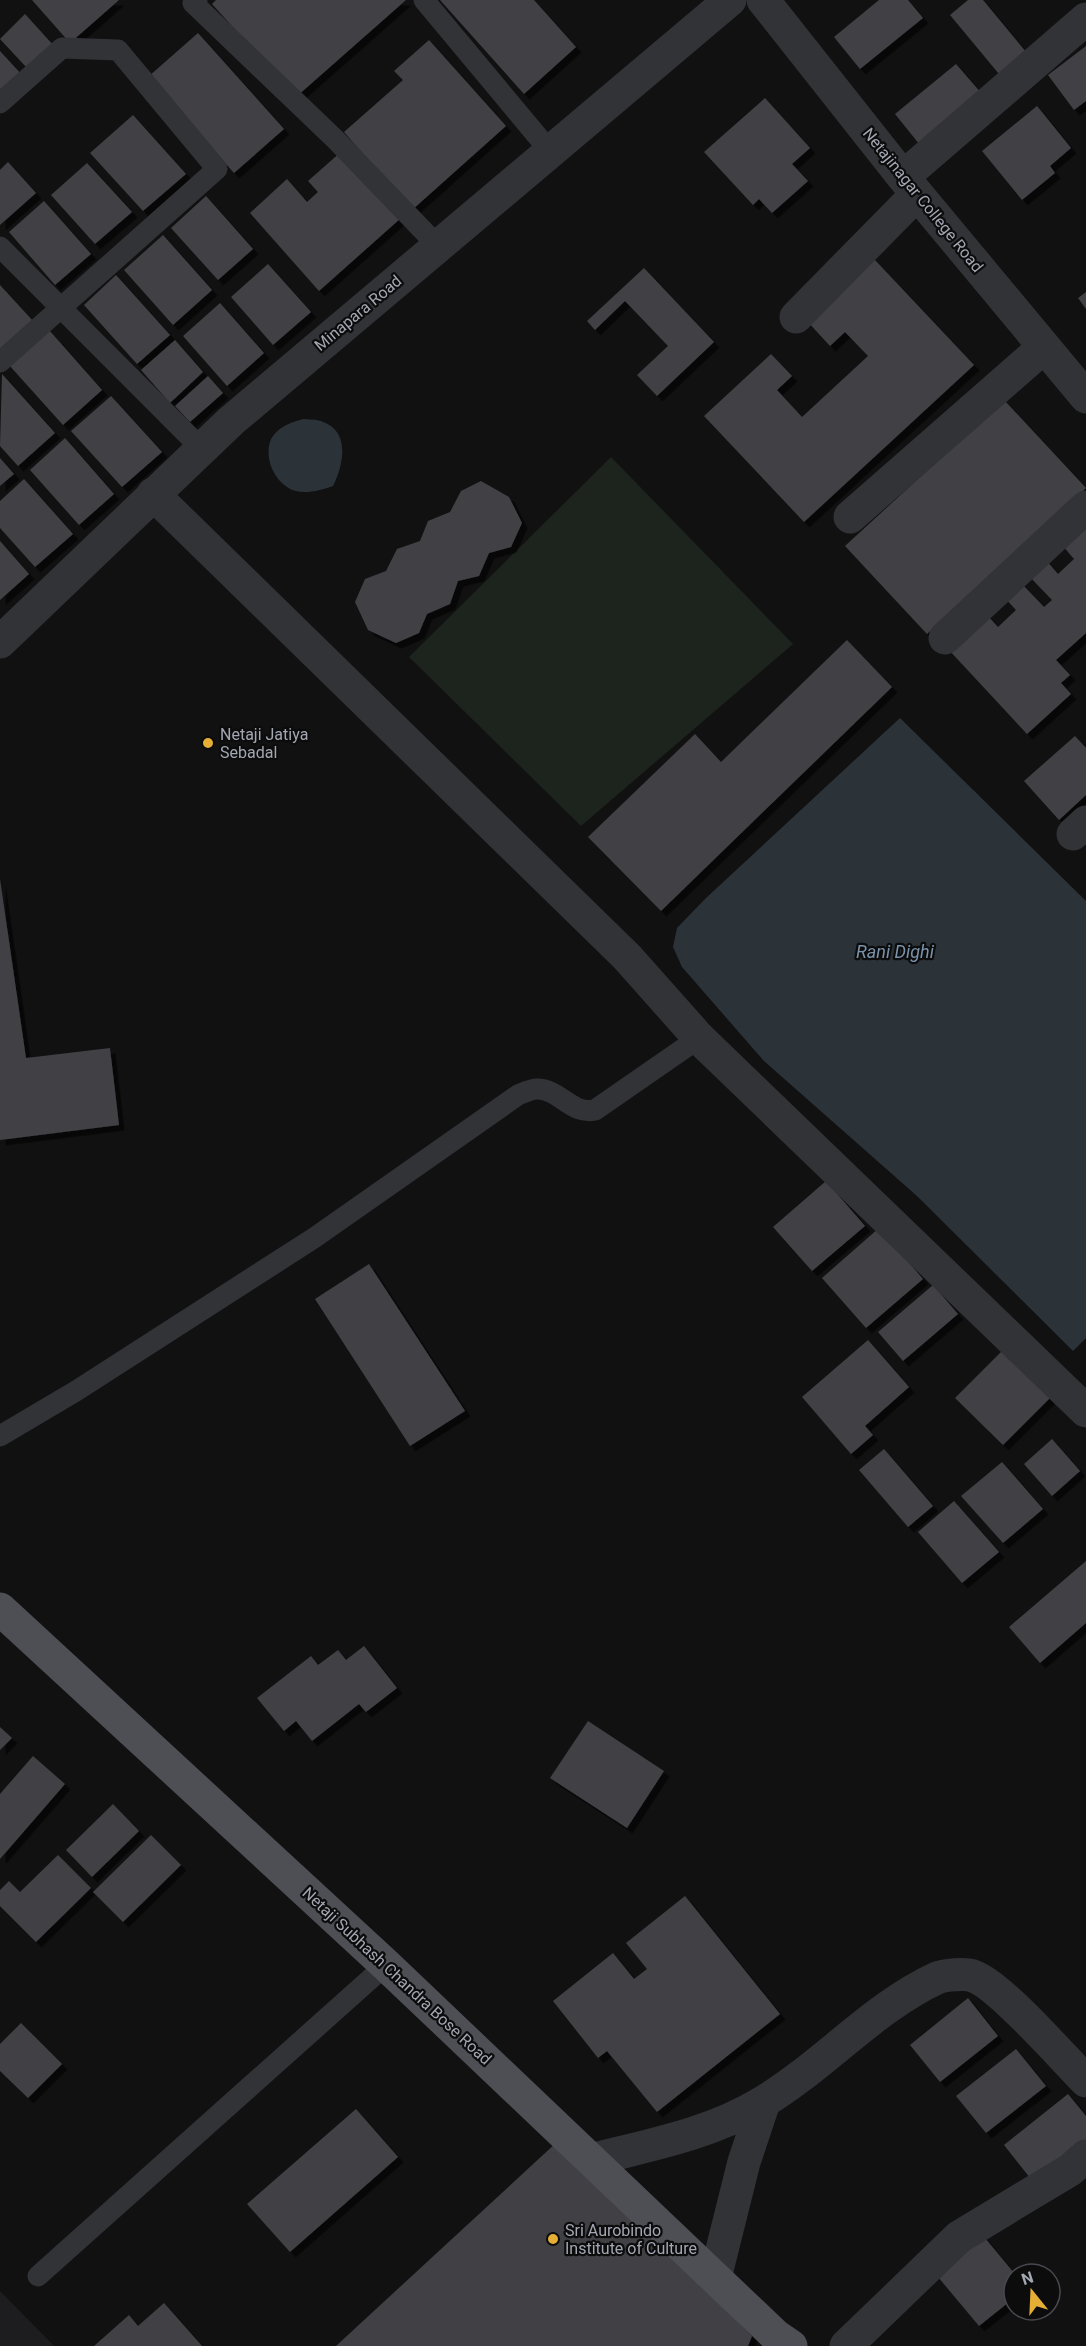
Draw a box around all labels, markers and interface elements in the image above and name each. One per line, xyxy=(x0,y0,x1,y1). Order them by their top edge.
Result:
street label: Netajinagar College Road xyxy=(859,124,987,276)
street label: Minapara Road xyxy=(311,271,405,355)
place label: Netaji Jatiya Sebadal xyxy=(220,725,308,762)
marker: Netaji Jatiya Sebadal xyxy=(201,736,215,750)
water label: Rani Dighi xyxy=(856,941,935,962)
street label: Netaji Subhash Chandra Bose Road xyxy=(299,1883,495,2069)
place label: Sri Aurobindo Institute of Culture xyxy=(565,2221,697,2258)
marker: Sri Aurobindo Institute of Culture xyxy=(546,2232,560,2246)
north arrow xyxy=(1002,2262,1062,2322)
text: N xyxy=(1019,2267,1036,2289)

